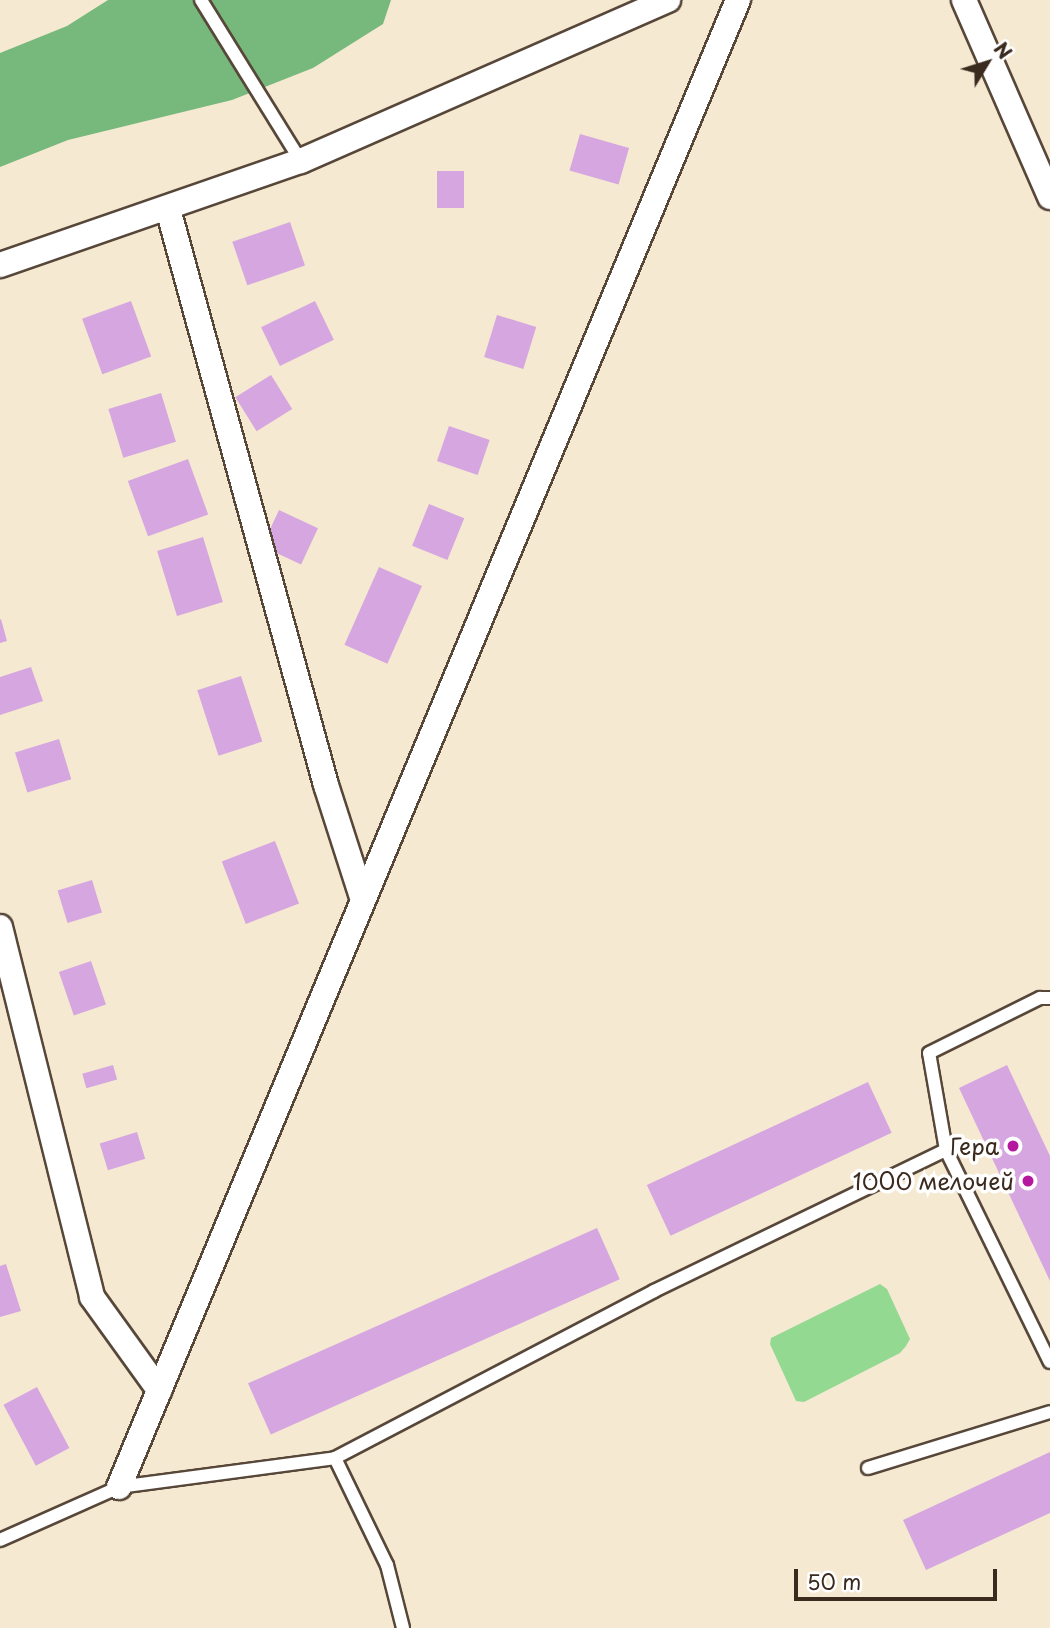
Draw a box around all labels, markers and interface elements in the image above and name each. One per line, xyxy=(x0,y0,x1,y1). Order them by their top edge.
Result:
north arrow xyxy=(952,28,1022,98)
text: N xyxy=(988,36,1019,65)
place label: Гера xyxy=(950,1132,999,1160)
marker: Гера xyxy=(1005,1138,1021,1154)
place label: 1000 мелочей xyxy=(852,1167,1014,1195)
marker: 1000 мелочей xyxy=(1020,1173,1036,1189)
scale bar xyxy=(798,1554,1001,1598)
text: 50 m xyxy=(807,1565,861,1597)

